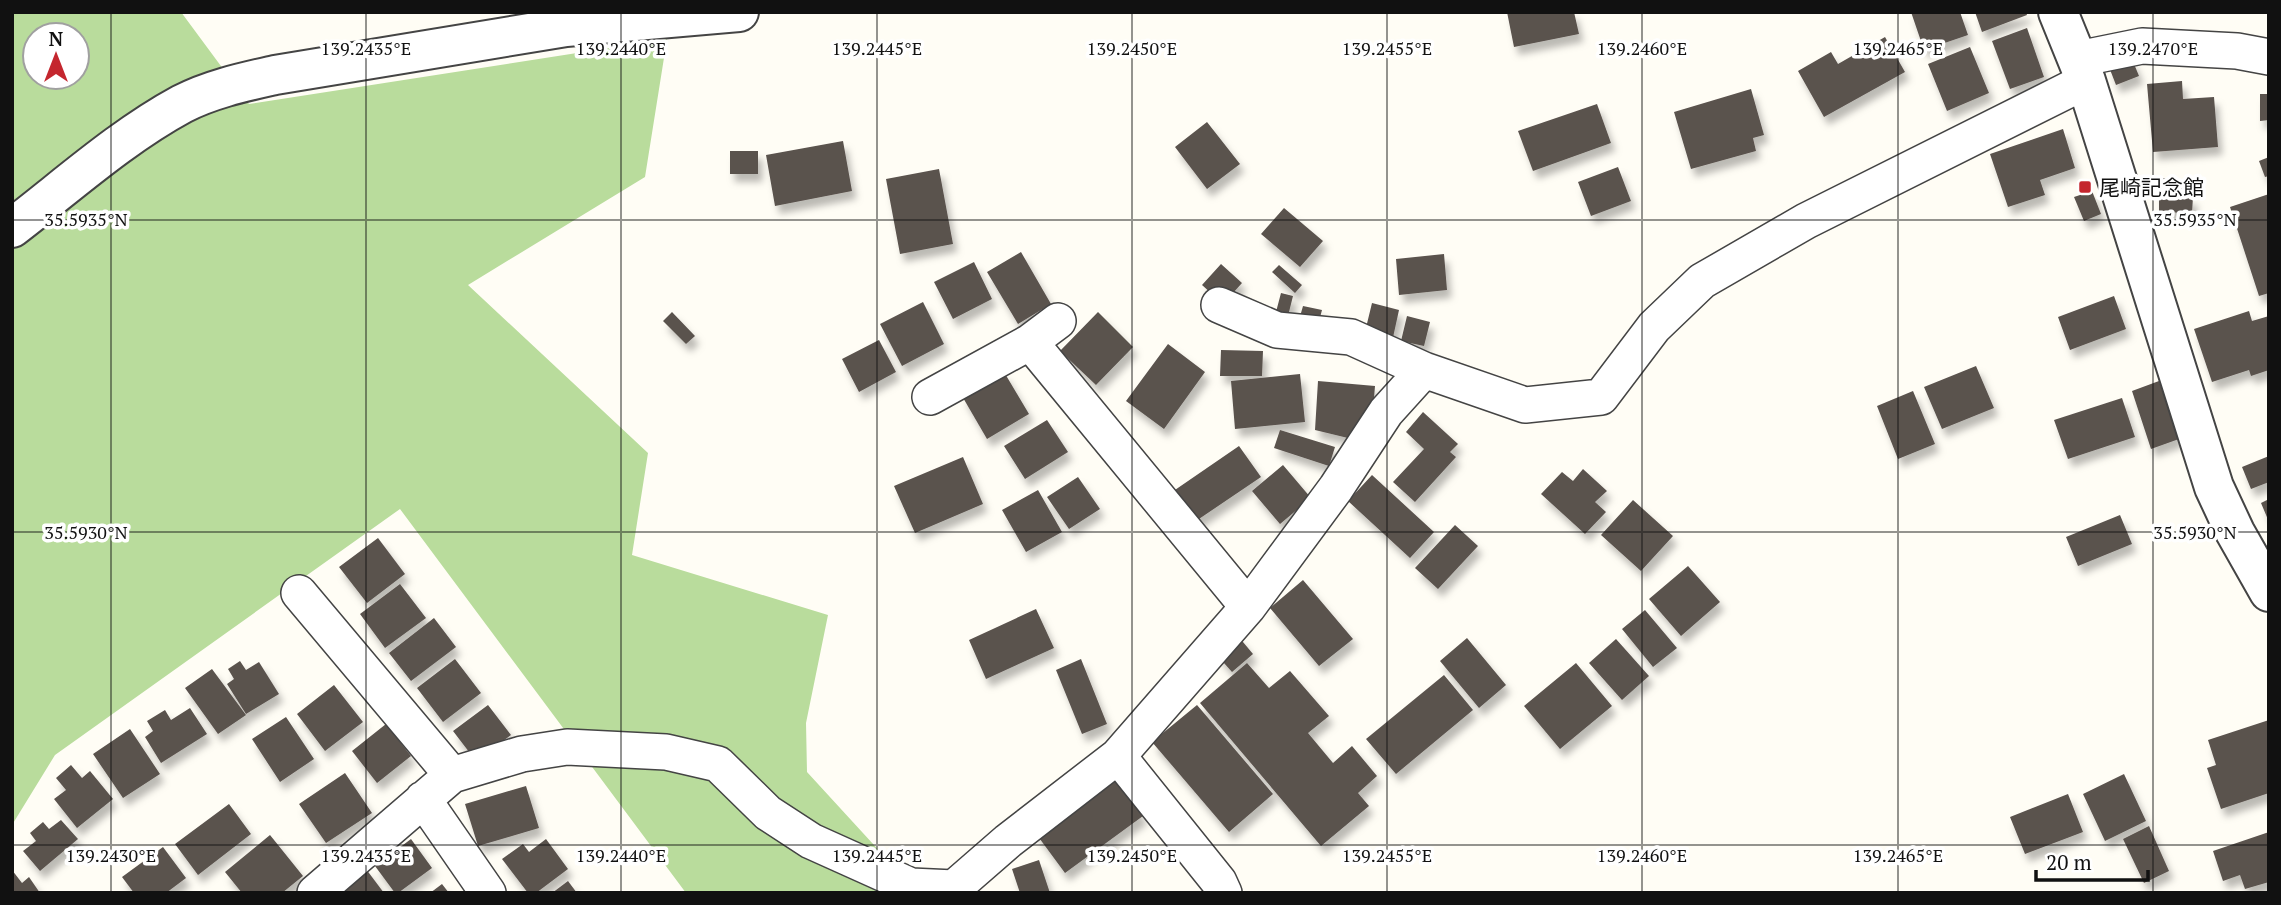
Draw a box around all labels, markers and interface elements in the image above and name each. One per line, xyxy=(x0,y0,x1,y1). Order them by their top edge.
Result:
north arrow xyxy=(21,21,91,91)
text: N xyxy=(49,26,64,51)
text: 139.2435°E xyxy=(321,36,411,60)
text: 139.2440°E xyxy=(576,36,666,60)
text: 139.2445°E xyxy=(832,36,922,60)
text: 139.2450°E xyxy=(1087,36,1177,60)
text: 139.2455°E xyxy=(1342,36,1432,60)
text: 139.2460°E xyxy=(1597,36,1687,60)
text: 139.2465°E xyxy=(1853,36,1943,60)
text: 139.2470°E xyxy=(2108,36,2198,60)
place label: 尾崎記念館 xyxy=(2099,173,2204,201)
marker: 尾崎記念館 xyxy=(2077,179,2093,195)
text: 35.5935°N xyxy=(44,207,128,231)
text: 35.5935°N xyxy=(2153,207,2237,231)
text: 35.5930°N xyxy=(44,520,128,544)
text: 35.5930°N xyxy=(2153,520,2237,544)
scale bar xyxy=(2036,838,2148,882)
text: 139.2430°E xyxy=(66,843,156,867)
text: 139.2435°E xyxy=(321,843,411,867)
text: 139.2440°E xyxy=(576,843,666,867)
text: 139.2445°E xyxy=(832,843,922,867)
text: 139.2450°E xyxy=(1087,843,1177,867)
text: 139.2455°E xyxy=(1342,843,1432,867)
text: 139.2460°E xyxy=(1597,843,1687,867)
text: 139.2465°E xyxy=(1853,843,1943,867)
text: 20 m xyxy=(2046,848,2092,876)

